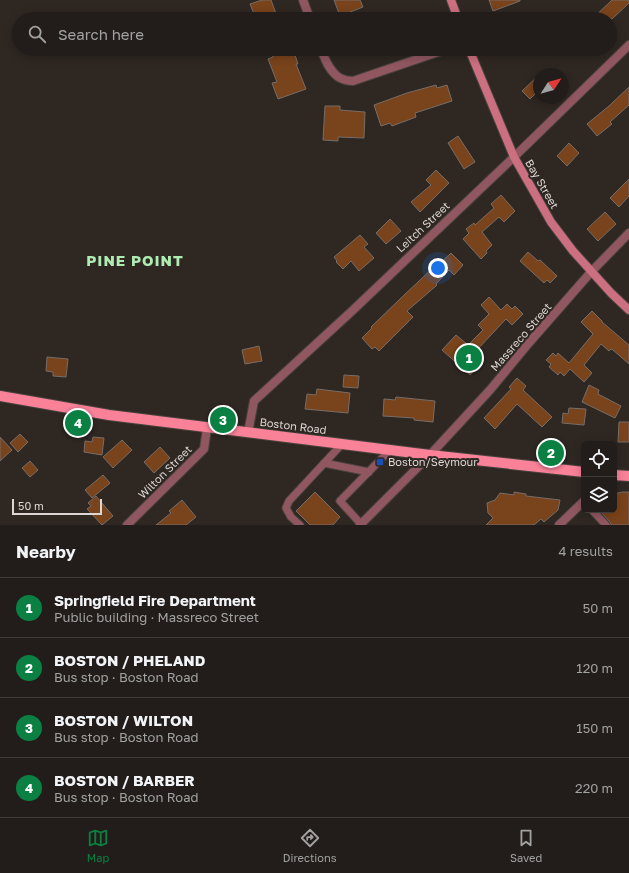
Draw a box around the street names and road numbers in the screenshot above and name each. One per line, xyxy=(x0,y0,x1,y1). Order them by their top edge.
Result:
street label: Bay Street xyxy=(523,157,562,211)
street label: Leitch Street xyxy=(393,199,452,255)
street label: Massreco Street xyxy=(488,300,554,373)
street label: Boston Road xyxy=(259,415,327,436)
street label: Wilton Street xyxy=(135,442,194,501)

